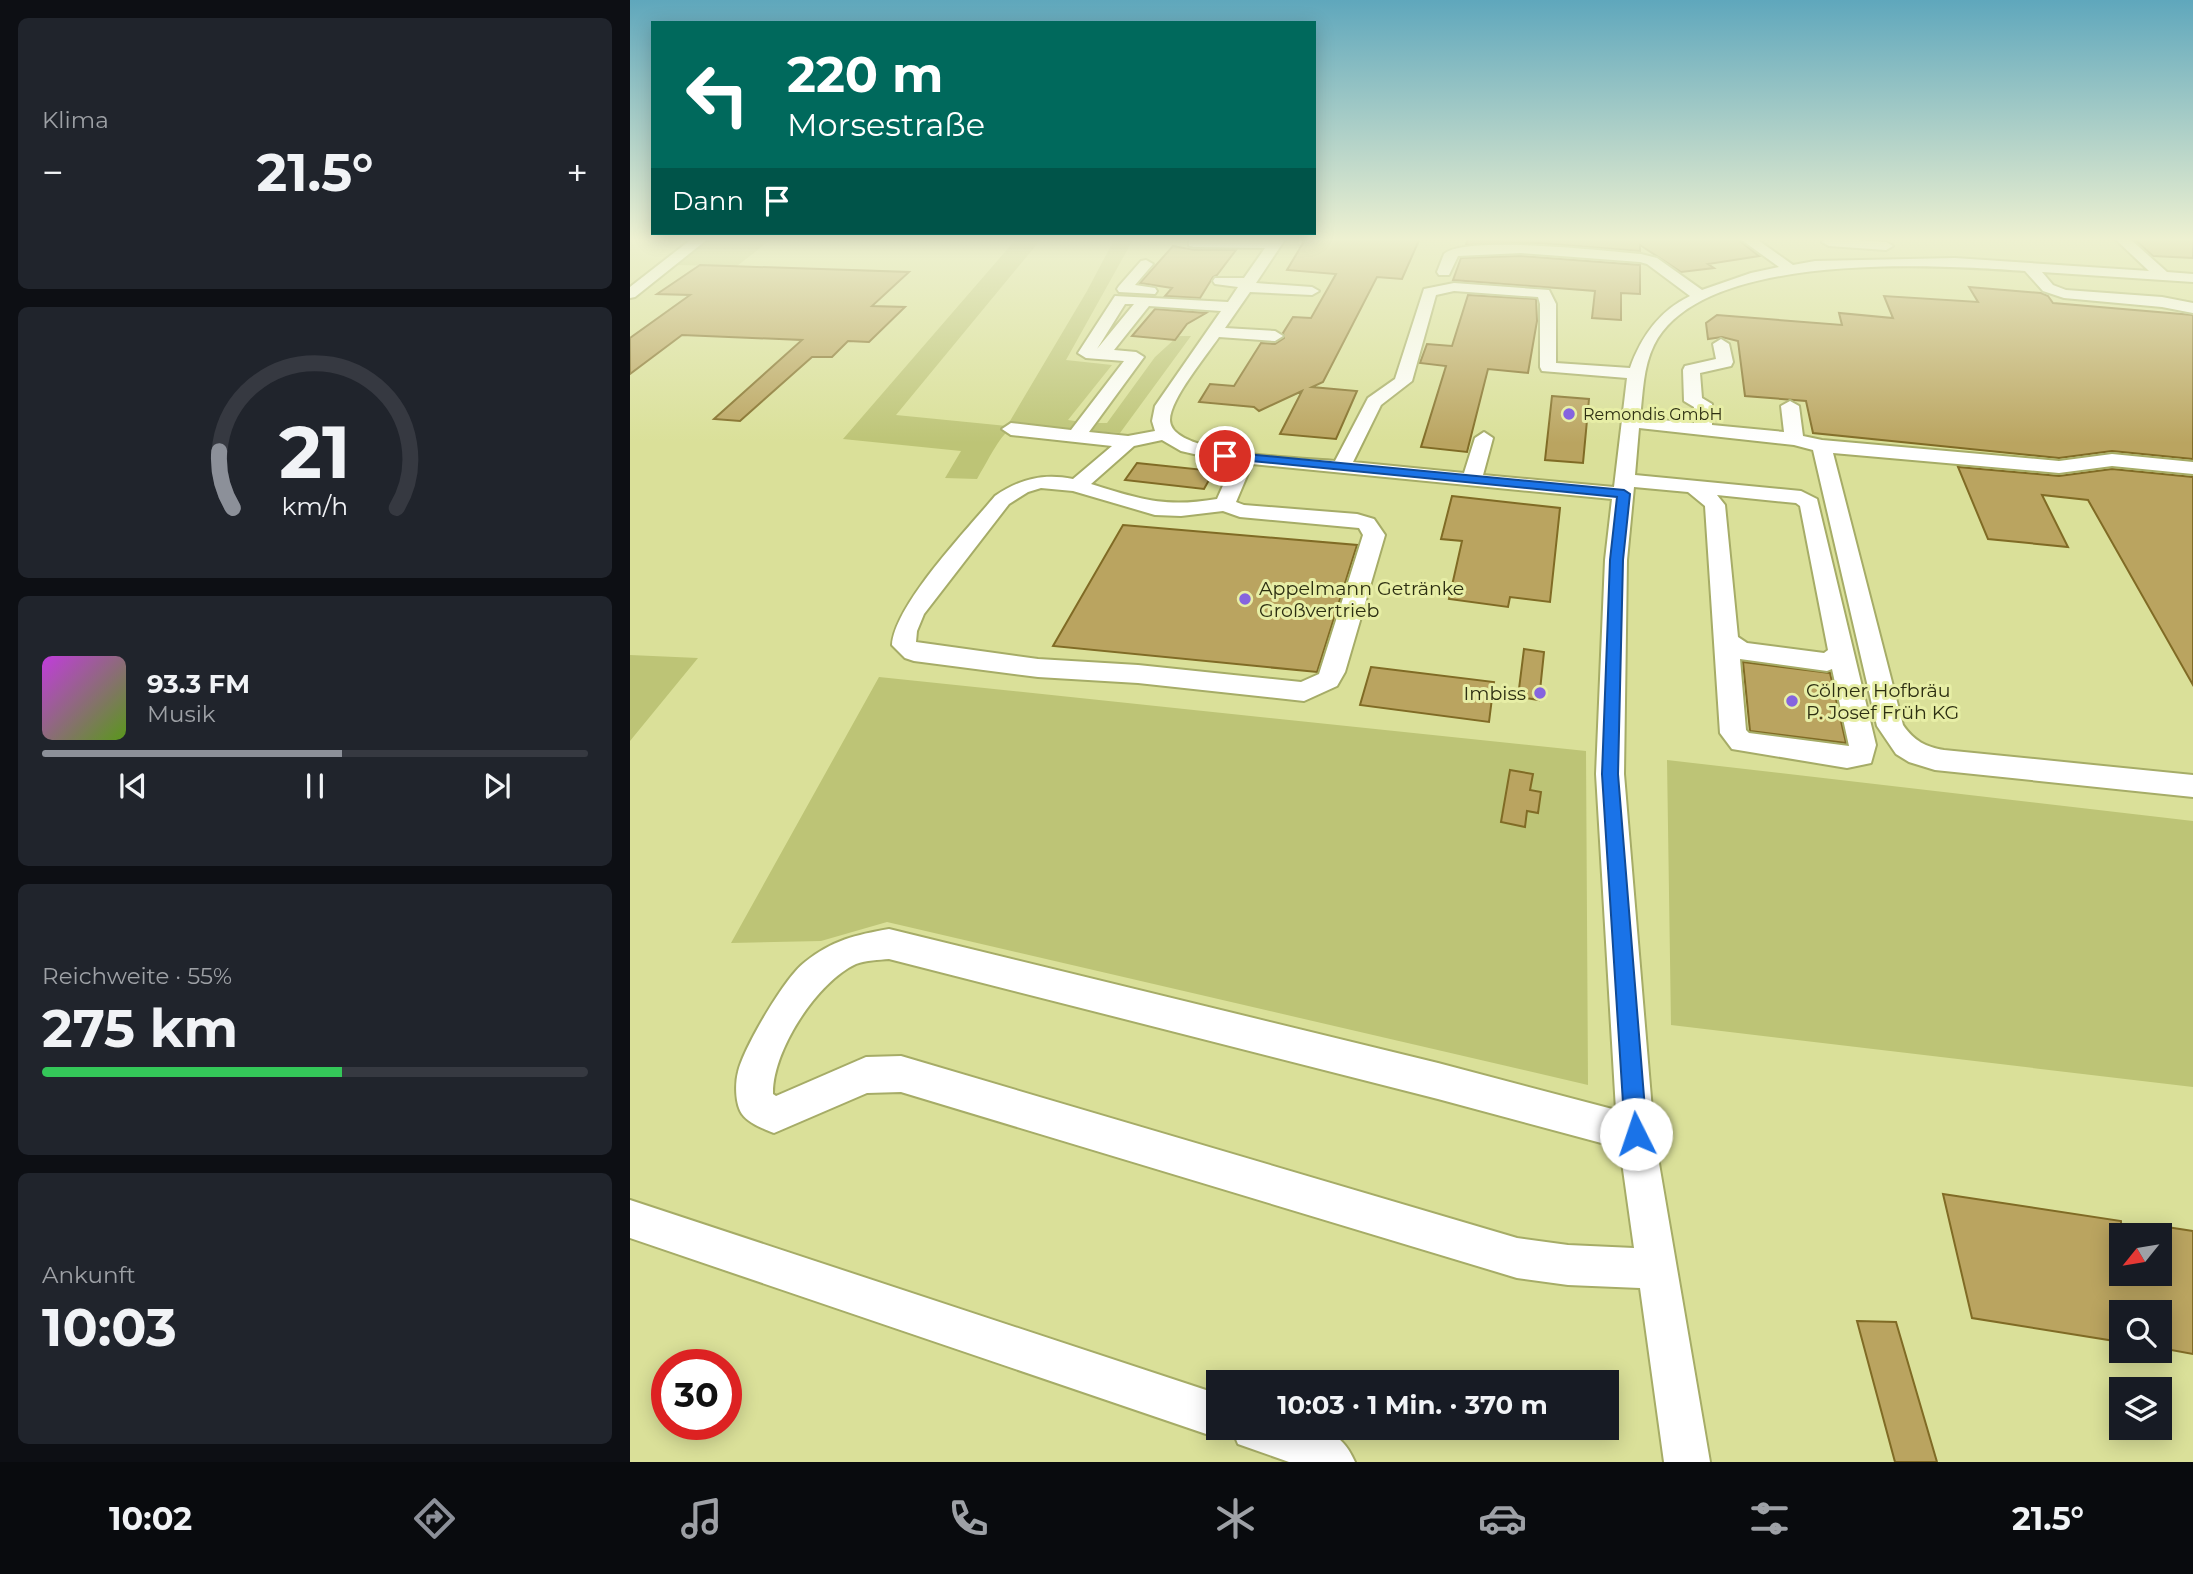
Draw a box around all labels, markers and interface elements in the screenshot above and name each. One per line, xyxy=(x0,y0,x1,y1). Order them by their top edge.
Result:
text: 220 m xyxy=(787,45,943,104)
icon: left xyxy=(672,49,763,140)
text: Morsestraße xyxy=(787,105,985,144)
text: Klima xyxy=(42,106,109,134)
text: 21.5° xyxy=(256,141,374,204)
text: − xyxy=(42,149,64,196)
text: + xyxy=(566,149,588,196)
icon: arrive xyxy=(758,182,796,220)
text: Dann xyxy=(672,185,744,217)
place label: Remondis GmbH xyxy=(1583,405,1722,424)
marker: Remondis GmbH xyxy=(1561,406,1577,422)
text: 21 xyxy=(279,409,351,497)
pin xyxy=(1195,426,1255,486)
icon: arrive xyxy=(1206,437,1244,475)
text: km/h xyxy=(282,491,348,521)
place label: Appelmann Getränke Großvertrieb xyxy=(1259,577,1464,622)
marker: Appelmann Getränke Großvertrieb xyxy=(1237,591,1253,607)
text: 93.3 FM xyxy=(147,668,250,700)
place label: Cölner Hofbräu P. Josef Früh KG xyxy=(1806,679,1959,724)
place label: Imbiss xyxy=(1464,682,1526,705)
marker: Imbiss xyxy=(1532,685,1548,701)
marker: Cölner Hofbräu P. Josef Früh KG xyxy=(1784,693,1800,709)
text: Musik xyxy=(147,700,216,728)
icon: previous xyxy=(114,767,152,805)
icon: pause xyxy=(296,767,334,805)
icon: next xyxy=(478,767,516,805)
text: Reichweite · 55% xyxy=(42,962,232,990)
text: 275 km xyxy=(42,997,238,1060)
position arrow xyxy=(1599,1097,1673,1171)
north arrow xyxy=(2109,1223,2172,1286)
map controls xyxy=(2109,1223,2172,1440)
text: Ankunft xyxy=(42,1261,136,1289)
text: 10:03 xyxy=(42,1296,177,1359)
button: search xyxy=(2109,1300,2172,1363)
speed limit sign: 30 xyxy=(651,1349,742,1440)
button: layers xyxy=(2109,1377,2172,1440)
text: 10:03 · 1 Min. · 370 m xyxy=(1277,1389,1548,1421)
icon: directions xyxy=(410,1494,459,1543)
icon: music xyxy=(677,1494,726,1543)
icon: phone xyxy=(944,1494,993,1543)
icon: climate xyxy=(1211,1494,1260,1543)
icon: car xyxy=(1478,1494,1527,1543)
icon: filters xyxy=(1745,1494,1794,1543)
text: 10:02 xyxy=(109,1499,192,1538)
text: 21.5° xyxy=(2012,1499,2084,1538)

